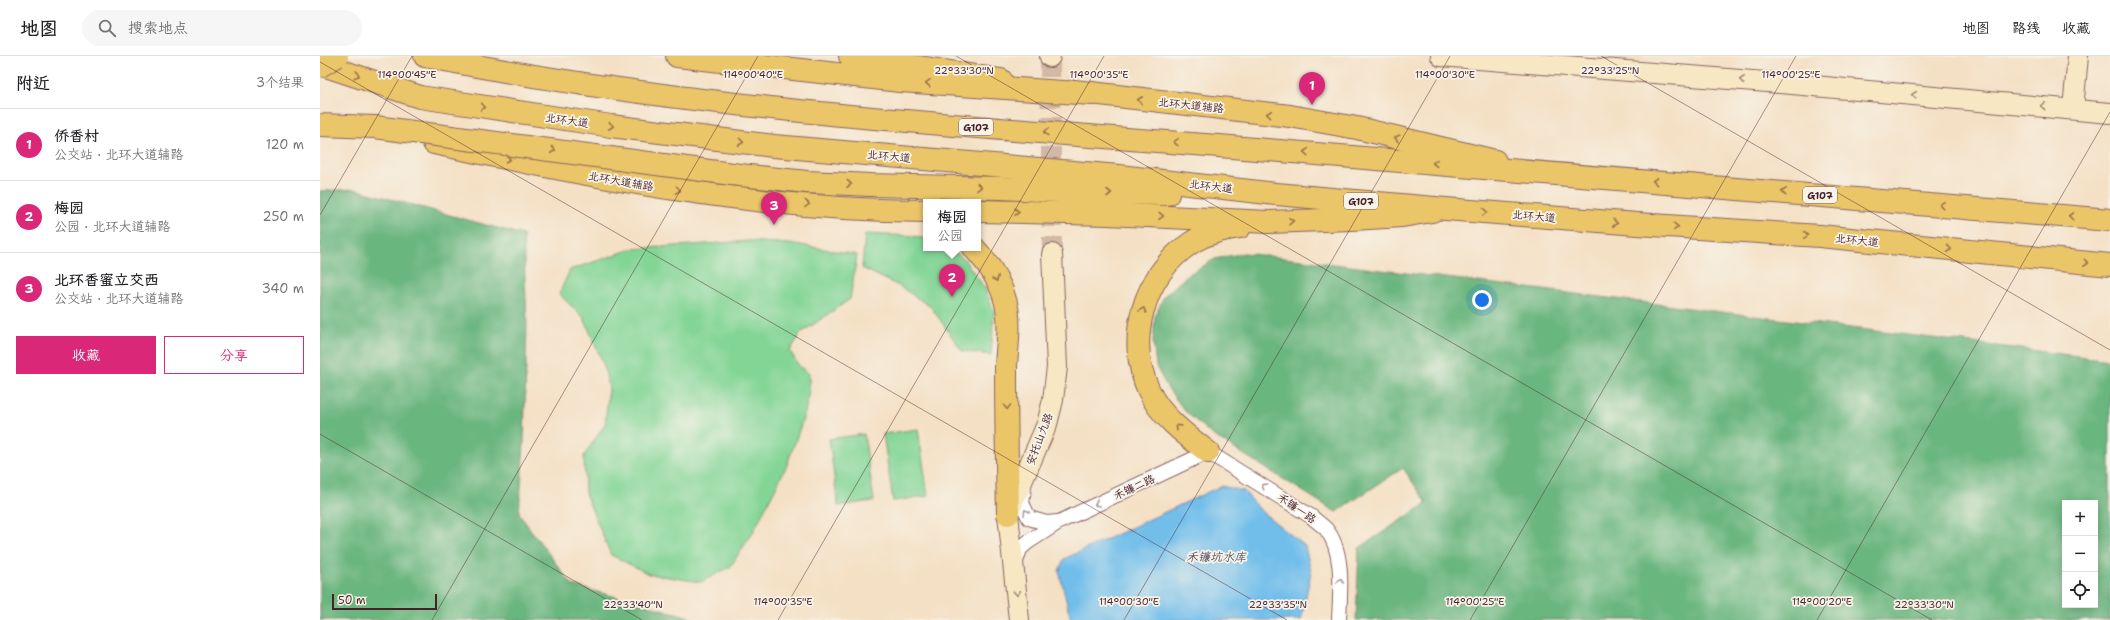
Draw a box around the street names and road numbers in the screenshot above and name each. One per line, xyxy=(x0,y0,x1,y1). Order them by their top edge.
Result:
street label: 北环大道辅路 xyxy=(1157,95,1225,116)
street label: 北环大道 xyxy=(544,110,590,131)
road number: G107 xyxy=(959,119,993,135)
street label: 北环大道 xyxy=(866,147,912,166)
street label: 北环大道辅路 xyxy=(587,168,655,195)
street label: 北环大道 xyxy=(1188,176,1234,197)
road number: G107 xyxy=(1803,187,1837,203)
road number: G107 xyxy=(1344,193,1378,209)
street label: 北环大道 xyxy=(1511,207,1557,226)
street label: 北环大道 xyxy=(1834,231,1880,250)
street label: 安托山九路 xyxy=(1023,411,1056,468)
street label: 禾镰二路 xyxy=(1111,471,1157,504)
street label: 禾镰一路 xyxy=(1274,490,1319,527)

